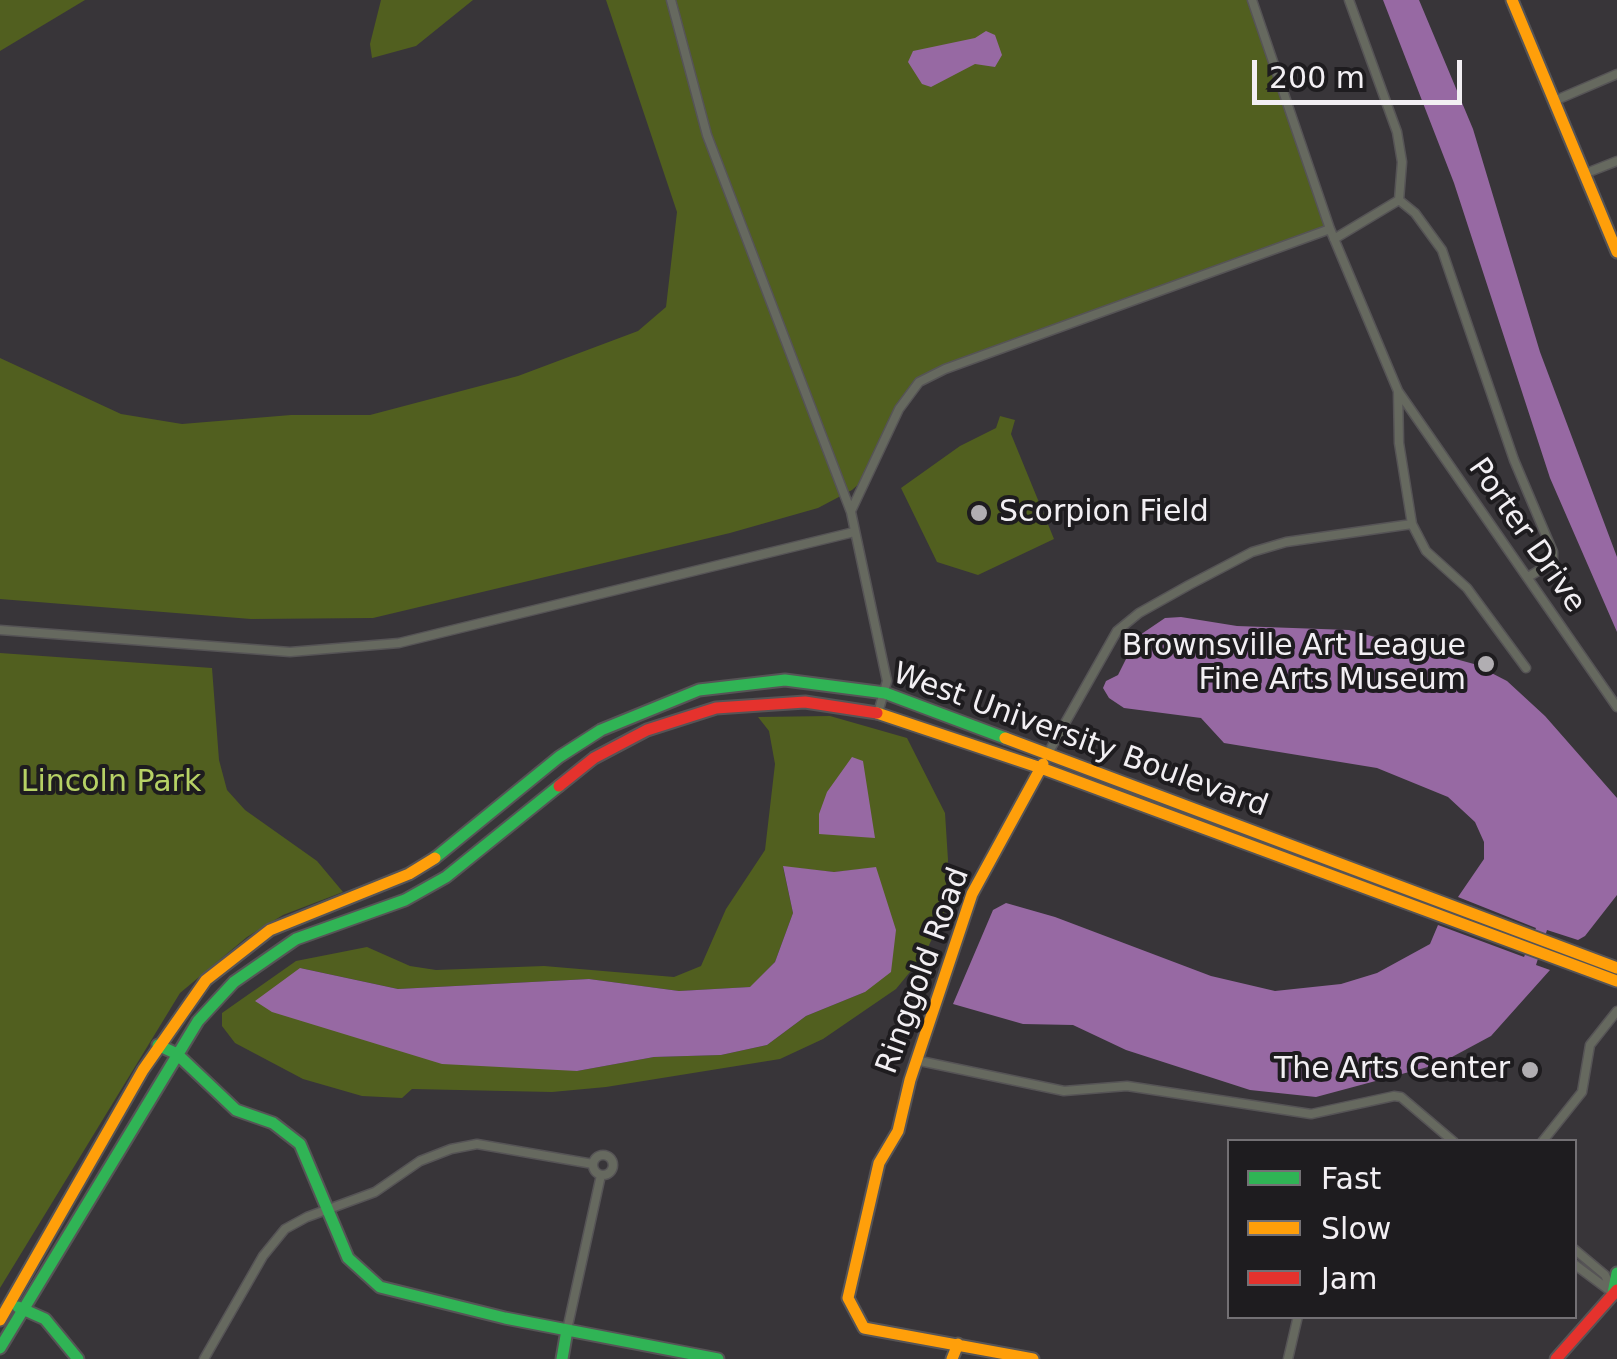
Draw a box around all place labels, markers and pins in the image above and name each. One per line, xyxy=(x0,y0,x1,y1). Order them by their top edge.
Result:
place label: Scorpion Field xyxy=(999,495,1209,531)
marker: Scorpion Field xyxy=(968,502,990,524)
place label: Brownsville Art League Fine Arts Museum xyxy=(1122,629,1466,700)
marker: Brownsville Art League Fine Arts Museum xyxy=(1475,653,1497,675)
place label: The Arts Center xyxy=(1274,1052,1510,1088)
marker: The Arts Center xyxy=(1519,1059,1541,1081)

